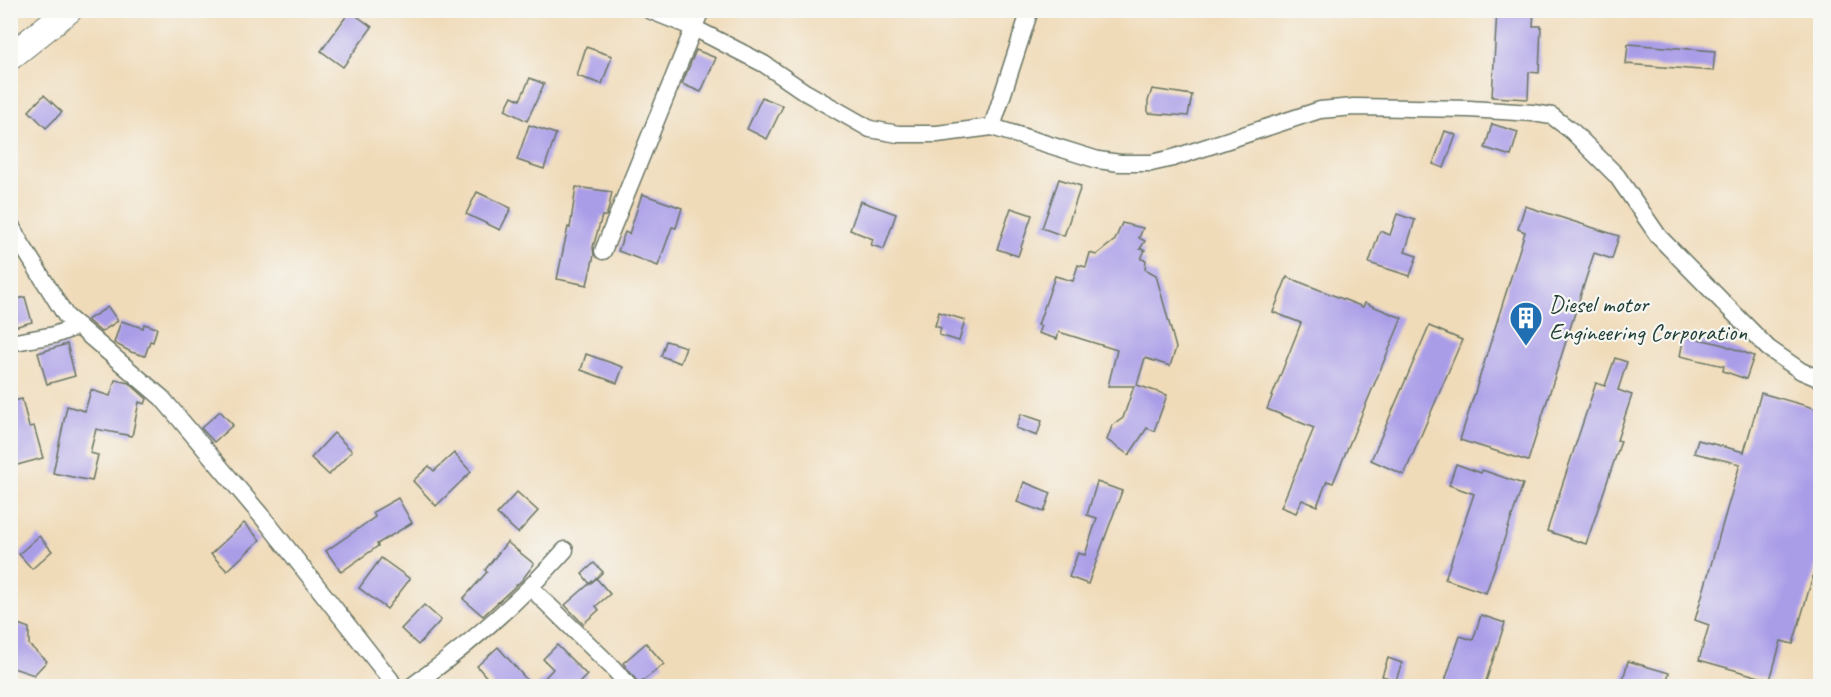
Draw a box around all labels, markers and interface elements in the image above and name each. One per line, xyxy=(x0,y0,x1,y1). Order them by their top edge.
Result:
place label: Diesel motor Engineering Corporation xyxy=(1549,289,1747,347)
building icon: Diesel motor Engineering Corporation xyxy=(1508,300,1544,347)

